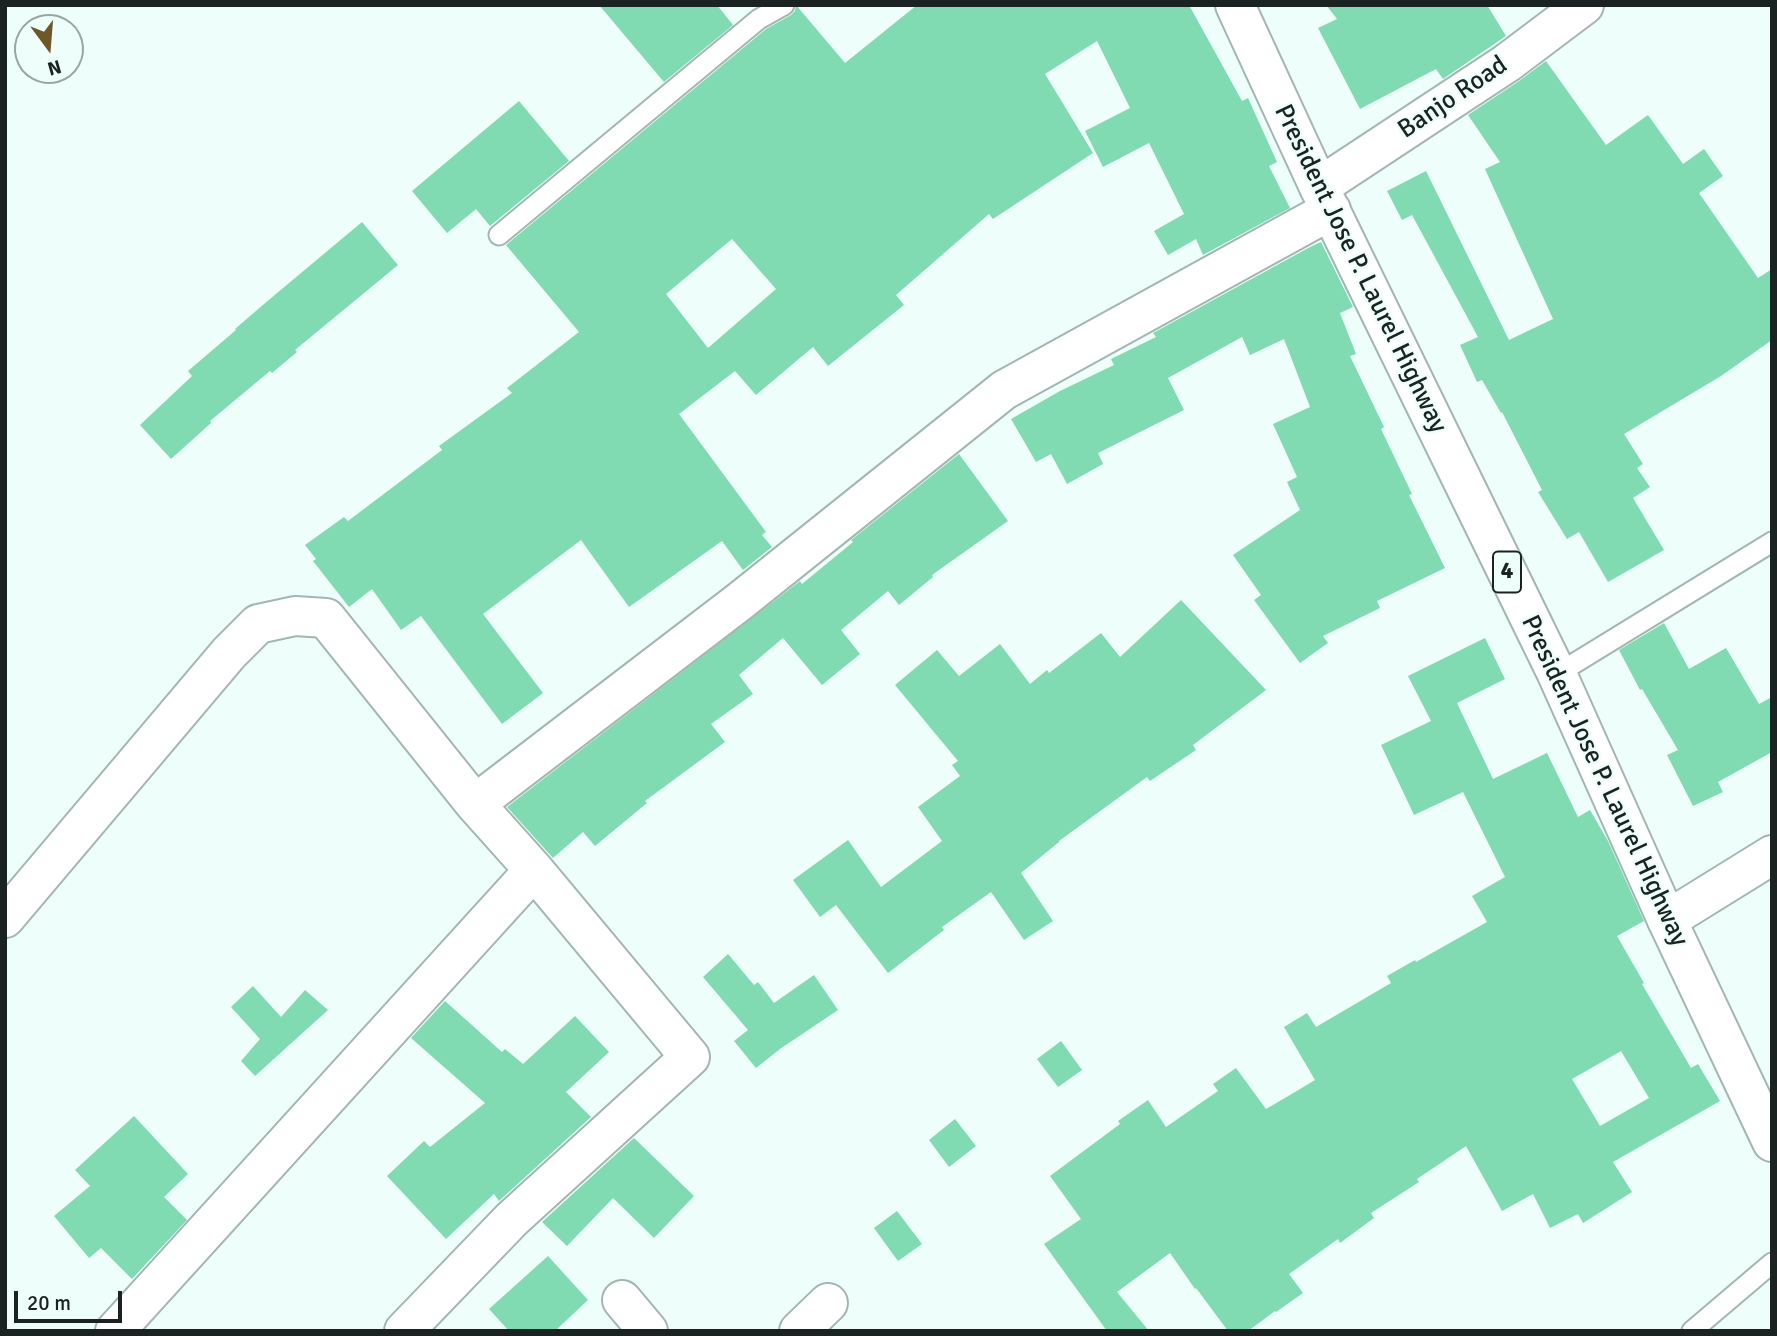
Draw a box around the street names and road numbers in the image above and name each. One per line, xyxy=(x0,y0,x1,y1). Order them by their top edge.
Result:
street label: Banjo Road xyxy=(1392,50,1514,146)
street label: President Jose P. Laurel Highway xyxy=(1267,100,1453,438)
road number: 4 xyxy=(1493,552,1521,592)
street label: President Jose P. Laurel Highway xyxy=(1513,611,1695,951)

